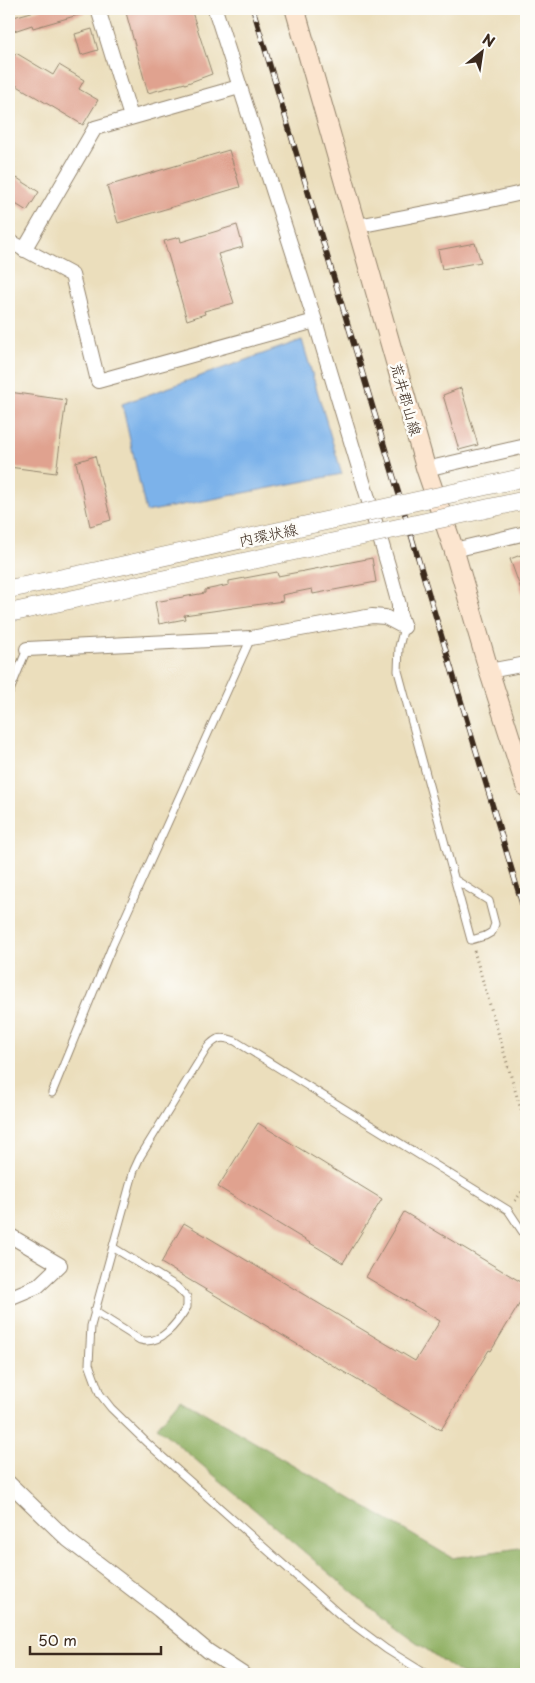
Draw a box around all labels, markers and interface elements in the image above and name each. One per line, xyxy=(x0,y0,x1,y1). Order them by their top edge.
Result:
north arrow xyxy=(458,28,508,78)
text: N xyxy=(479,28,499,52)
street label: 荒井郡山線 xyxy=(386,360,428,438)
street label: 内環状線 xyxy=(236,517,300,551)
scale bar xyxy=(30,1623,161,1655)
text: 50 m xyxy=(38,1628,77,1651)

